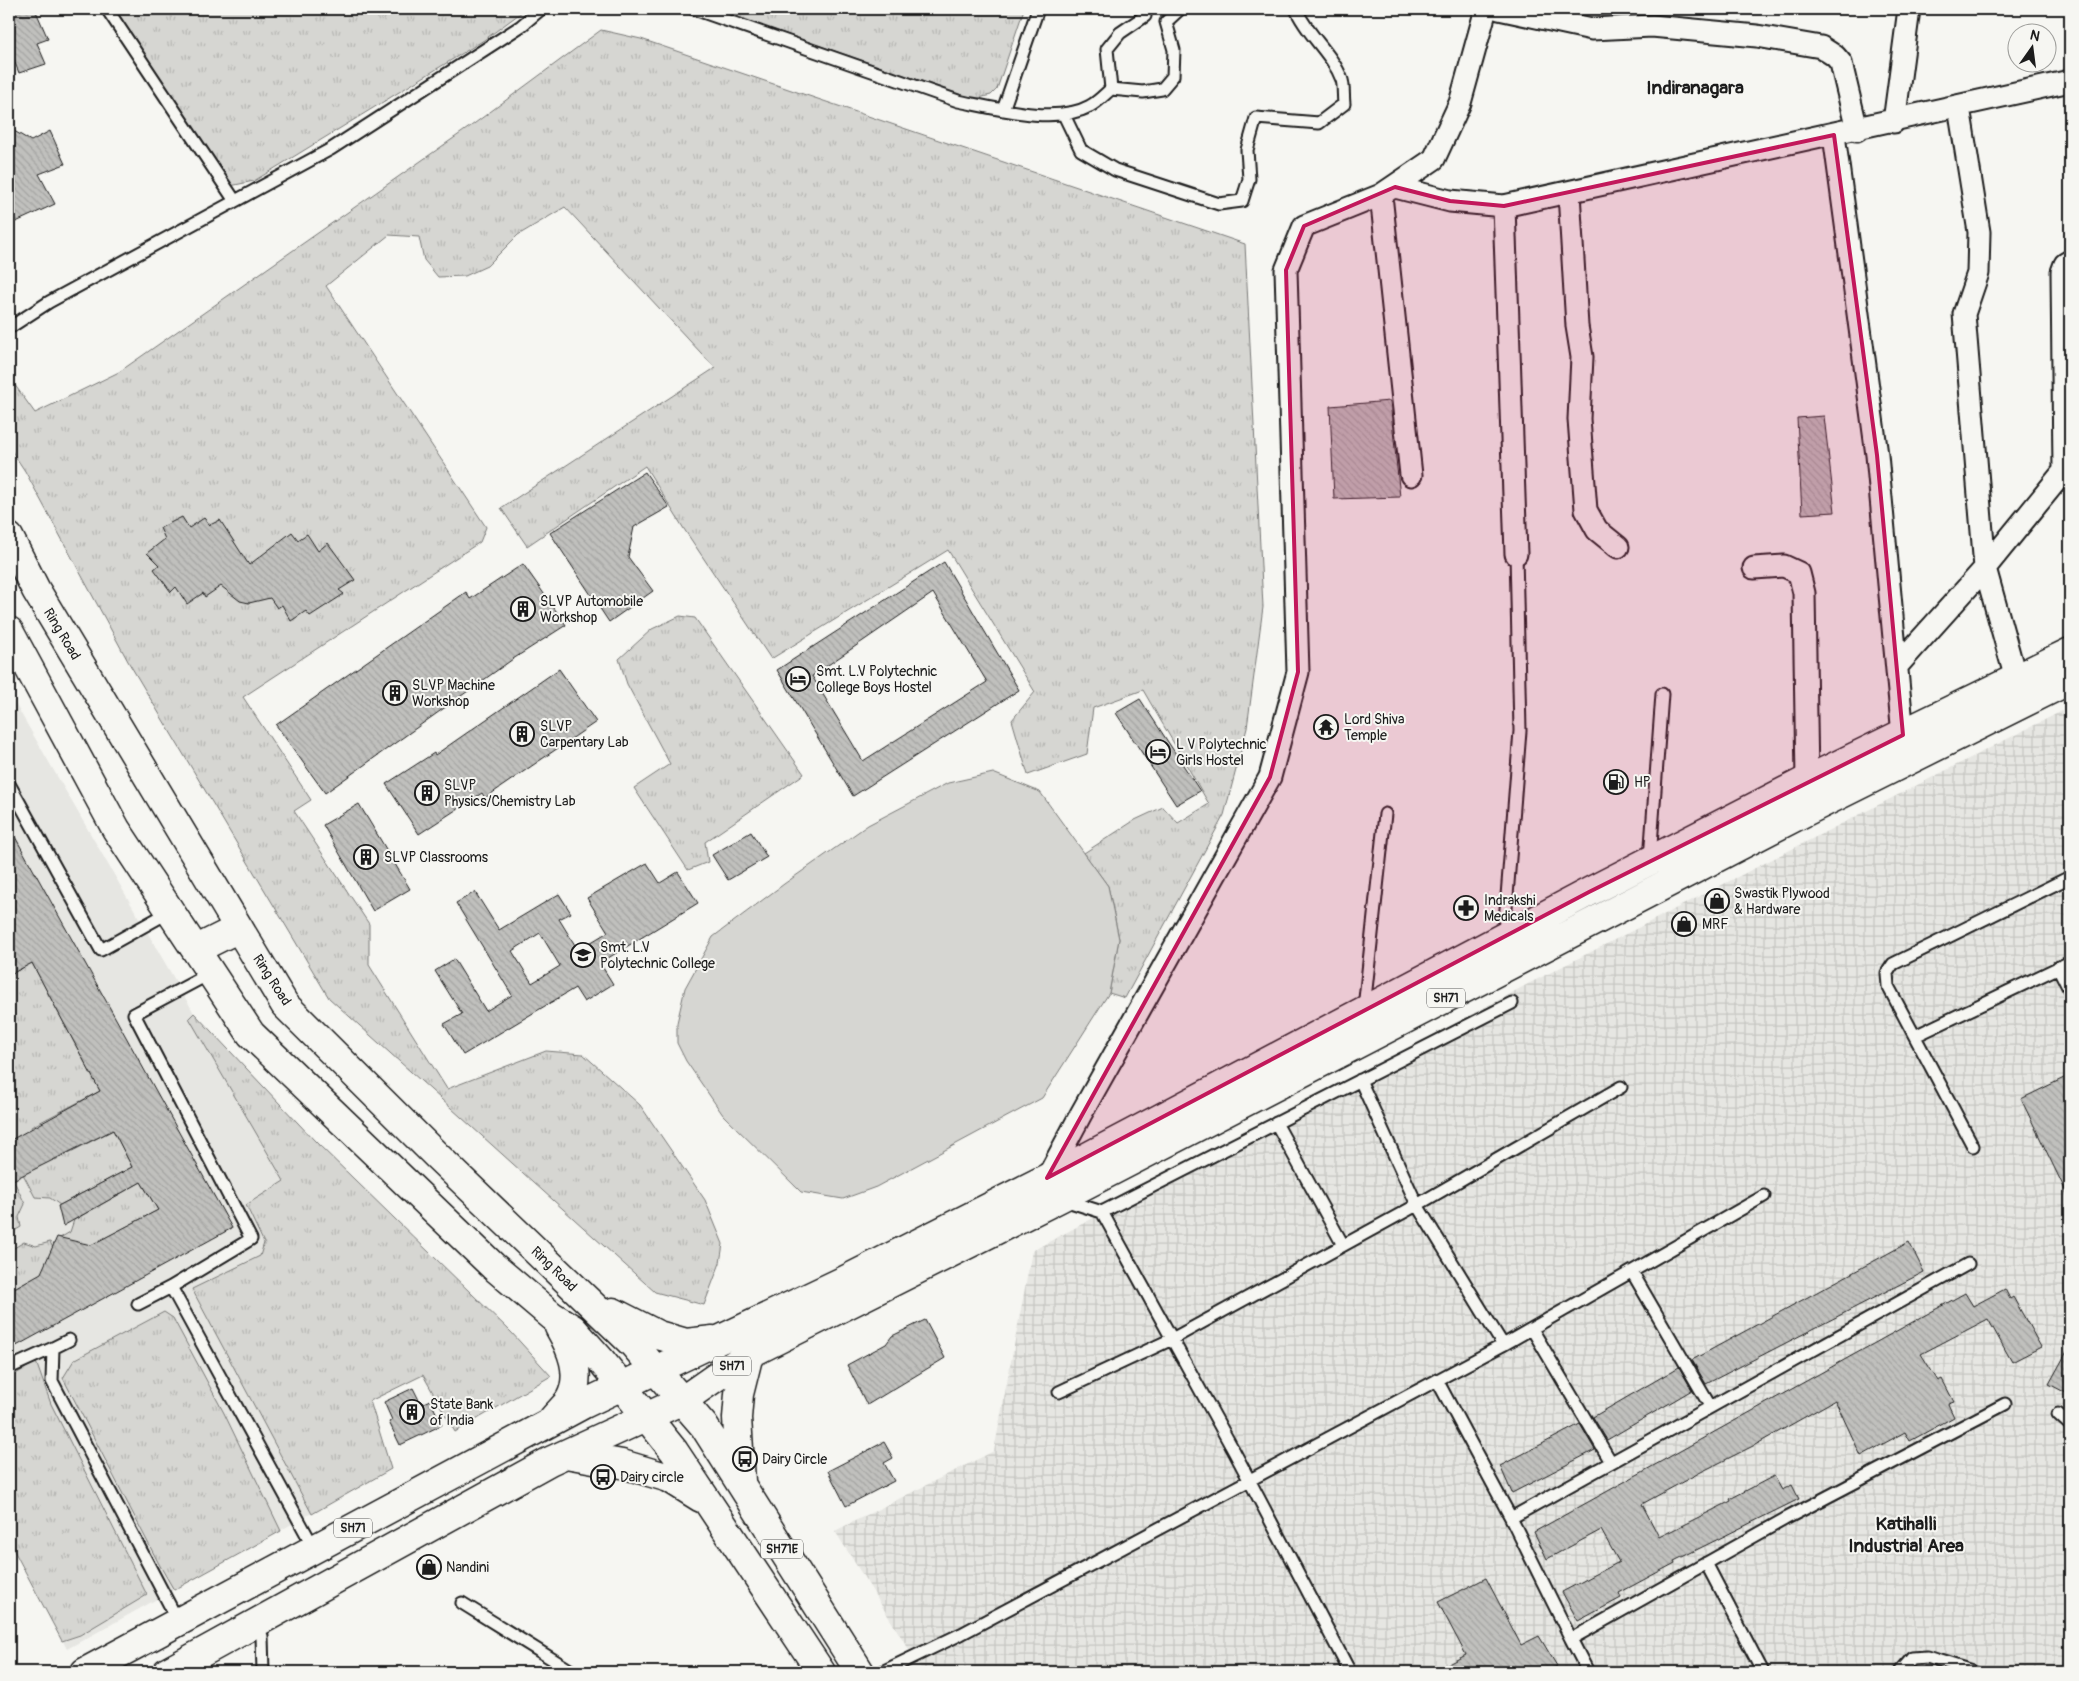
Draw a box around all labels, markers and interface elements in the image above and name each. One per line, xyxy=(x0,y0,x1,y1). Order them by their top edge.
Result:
north arrow xyxy=(2006,22,2056,72)
text: N xyxy=(2028,26,2042,45)
district label: Indiranagara xyxy=(1646,76,1744,100)
place label: SLVP Automobile Workshop xyxy=(540,593,643,626)
building icon: SLVP Automobile Workshop xyxy=(510,596,536,622)
street label: Ring Road xyxy=(40,605,84,663)
place label: Smt. L.V Polytechnic College Boys Hostel xyxy=(816,663,937,696)
hotel icon: Smt. L.V Polytechnic College Boys Hostel xyxy=(785,666,811,692)
place label: SLVP Machine Workshop xyxy=(412,677,495,710)
building icon: SLVP Machine Workshop xyxy=(382,680,408,706)
place label: Lord Shiva Temple xyxy=(1344,711,1405,744)
temple icon: Lord Shiva Temple xyxy=(1313,714,1339,740)
place label: SLVP Carpentary Lab xyxy=(540,718,629,751)
building icon: SLVP Carpentary Lab xyxy=(509,721,535,747)
place label: L V Polytechnic Girls Hostel xyxy=(1176,736,1267,769)
hotel icon: L V Polytechnic Girls Hostel xyxy=(1145,739,1171,765)
fuel station icon: HP xyxy=(1603,769,1629,795)
place label: HP xyxy=(1634,774,1651,791)
place label: SLVP Physics/Chemistry Lab xyxy=(444,777,576,810)
building icon: SLVP Physics/Chemistry Lab xyxy=(414,780,440,806)
building icon: SLVP Classrooms xyxy=(353,844,379,870)
place label: SLVP Classrooms xyxy=(384,849,489,866)
place label: Swastik Plywood & Hardware xyxy=(1734,885,1830,918)
shop icon: Swastik Plywood & Hardware xyxy=(1704,888,1730,914)
place label: Indrakshi Medicals xyxy=(1484,892,1536,925)
pharmacy icon: Indrakshi Medicals xyxy=(1453,895,1479,921)
shop icon: MRF xyxy=(1671,911,1697,937)
place label: MRF xyxy=(1702,916,1729,933)
place label: Smt. L.V Polytechnic College xyxy=(600,939,715,972)
school or university icon: Smt. L.V Polytechnic College xyxy=(570,942,596,968)
street label: Ring Road xyxy=(249,951,295,1009)
road number: SH71 xyxy=(1427,988,1465,1008)
street label: Ring Road xyxy=(527,1243,581,1295)
road number: SH71 xyxy=(713,1356,751,1375)
place label: State Bank of India xyxy=(430,1396,493,1429)
building icon: State Bank of India xyxy=(399,1399,425,1425)
bus stop icon: Dairy Circle xyxy=(732,1446,758,1472)
place label: Dairy Circle xyxy=(762,1451,827,1468)
bus stop icon: Dairy circle xyxy=(590,1464,616,1490)
place label: Dairy circle xyxy=(620,1469,684,1486)
district label: Katihalli Industrial Area xyxy=(1848,1512,1964,1558)
road number: SH71 xyxy=(334,1519,372,1538)
road number: SH71E xyxy=(761,1540,803,1558)
shop icon: Nandini xyxy=(416,1554,442,1580)
place label: Nandini xyxy=(446,1559,490,1576)

